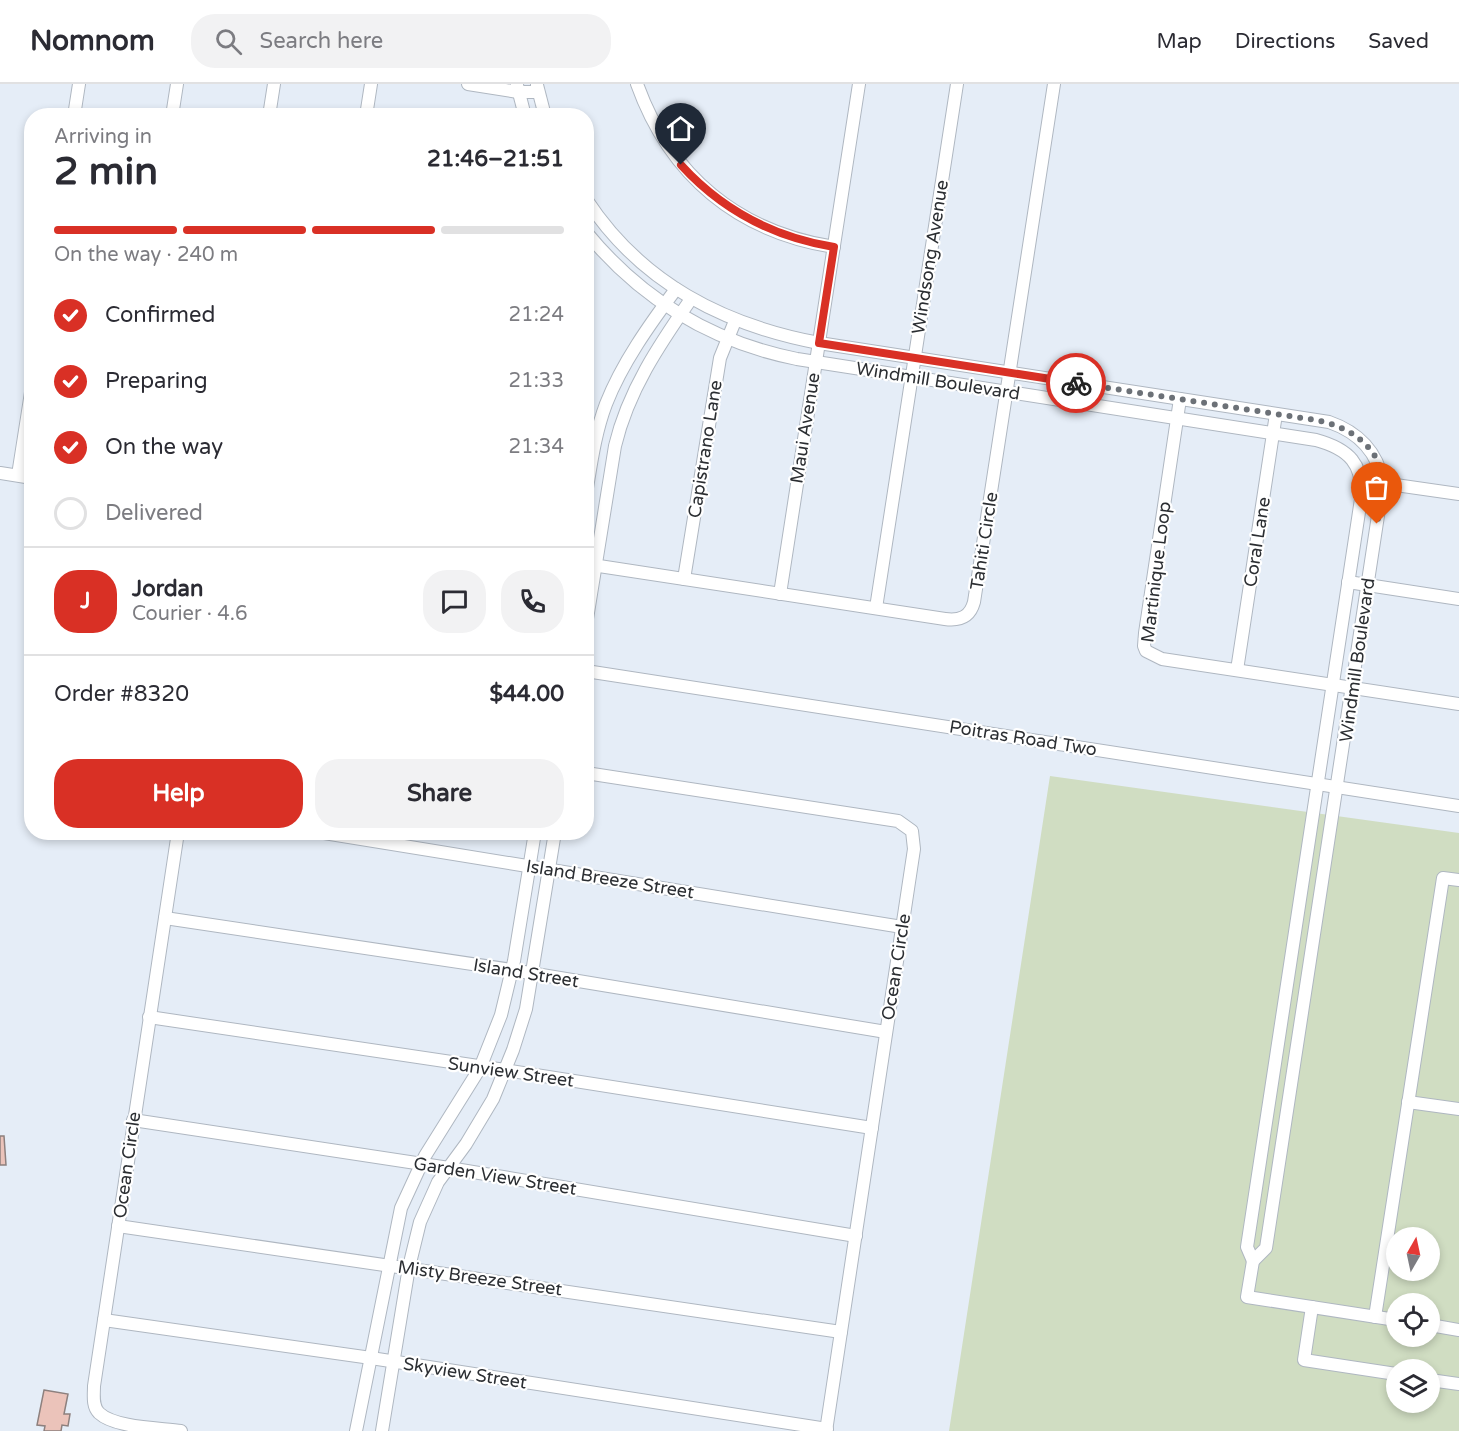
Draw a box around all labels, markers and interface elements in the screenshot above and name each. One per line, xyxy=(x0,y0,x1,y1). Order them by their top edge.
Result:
search box xyxy=(191,14,611,68)
text: Nomnom xyxy=(30,24,155,58)
icon: search xyxy=(212,25,245,58)
text: Search here xyxy=(260,28,383,54)
text: Map xyxy=(1156,29,1202,54)
text: Directions xyxy=(1235,29,1335,54)
text: Saved xyxy=(1368,29,1429,54)
pin xyxy=(655,103,706,165)
icon: home xyxy=(664,112,697,145)
text: Arriving in xyxy=(54,125,152,149)
text: 21:46–21:51 xyxy=(427,146,564,172)
text: 2 min xyxy=(54,148,158,195)
street label: Windsong Avenue xyxy=(907,178,953,336)
text: On the way · 240 m xyxy=(54,243,238,267)
icon: check xyxy=(54,299,87,332)
text: Confirmed xyxy=(105,302,215,328)
text: 21:24 xyxy=(509,303,564,327)
courier xyxy=(1046,353,1106,413)
street label: Windmill Boulevard xyxy=(854,357,1022,405)
icon: check xyxy=(54,365,87,398)
icon: bike xyxy=(1060,367,1093,400)
text: Preparing xyxy=(105,368,208,394)
text: 21:33 xyxy=(509,369,564,393)
street label: Maui Avenue xyxy=(785,371,825,485)
street label: Capistrano Lane xyxy=(683,379,727,519)
icon: check xyxy=(54,431,87,464)
text: On the way xyxy=(105,434,223,460)
text: 21:34 xyxy=(509,435,564,459)
pin xyxy=(1351,462,1402,524)
icon: bag xyxy=(1360,471,1393,504)
street label: Tahiti Circle xyxy=(965,490,1003,592)
street label: Coral Lane xyxy=(1239,495,1275,589)
text: Delivered xyxy=(105,500,203,526)
street label: Martinique Loop xyxy=(1136,500,1176,644)
button: chat xyxy=(423,570,486,633)
button: phone xyxy=(501,570,564,633)
text: Jordan xyxy=(132,576,203,602)
street label: Windmill Boulevard xyxy=(1335,576,1379,744)
text: J xyxy=(80,588,91,614)
text: Courier · 4.6 xyxy=(132,602,247,626)
text: Order #8320 xyxy=(54,681,189,707)
text: $44.00 xyxy=(489,681,564,707)
street label: Poitras Road Two xyxy=(948,715,1098,761)
button: Help xyxy=(54,759,303,828)
button: Share xyxy=(315,759,564,828)
street label: Island Breeze Street xyxy=(524,855,696,903)
street label: Ocean Circle xyxy=(877,912,915,1022)
street label: Island Street xyxy=(472,954,580,992)
street label: Sunview Street xyxy=(446,1052,576,1092)
street label: Ocean Circle xyxy=(109,1110,145,1220)
street label: Garden View Street xyxy=(412,1152,578,1200)
north arrow xyxy=(1386,1227,1440,1281)
map controls xyxy=(1386,1227,1440,1413)
street label: Misty Breeze Street xyxy=(396,1256,564,1300)
button: locate xyxy=(1386,1293,1440,1347)
street label: Skyview Street xyxy=(402,1352,529,1394)
button: layers xyxy=(1386,1359,1440,1413)

